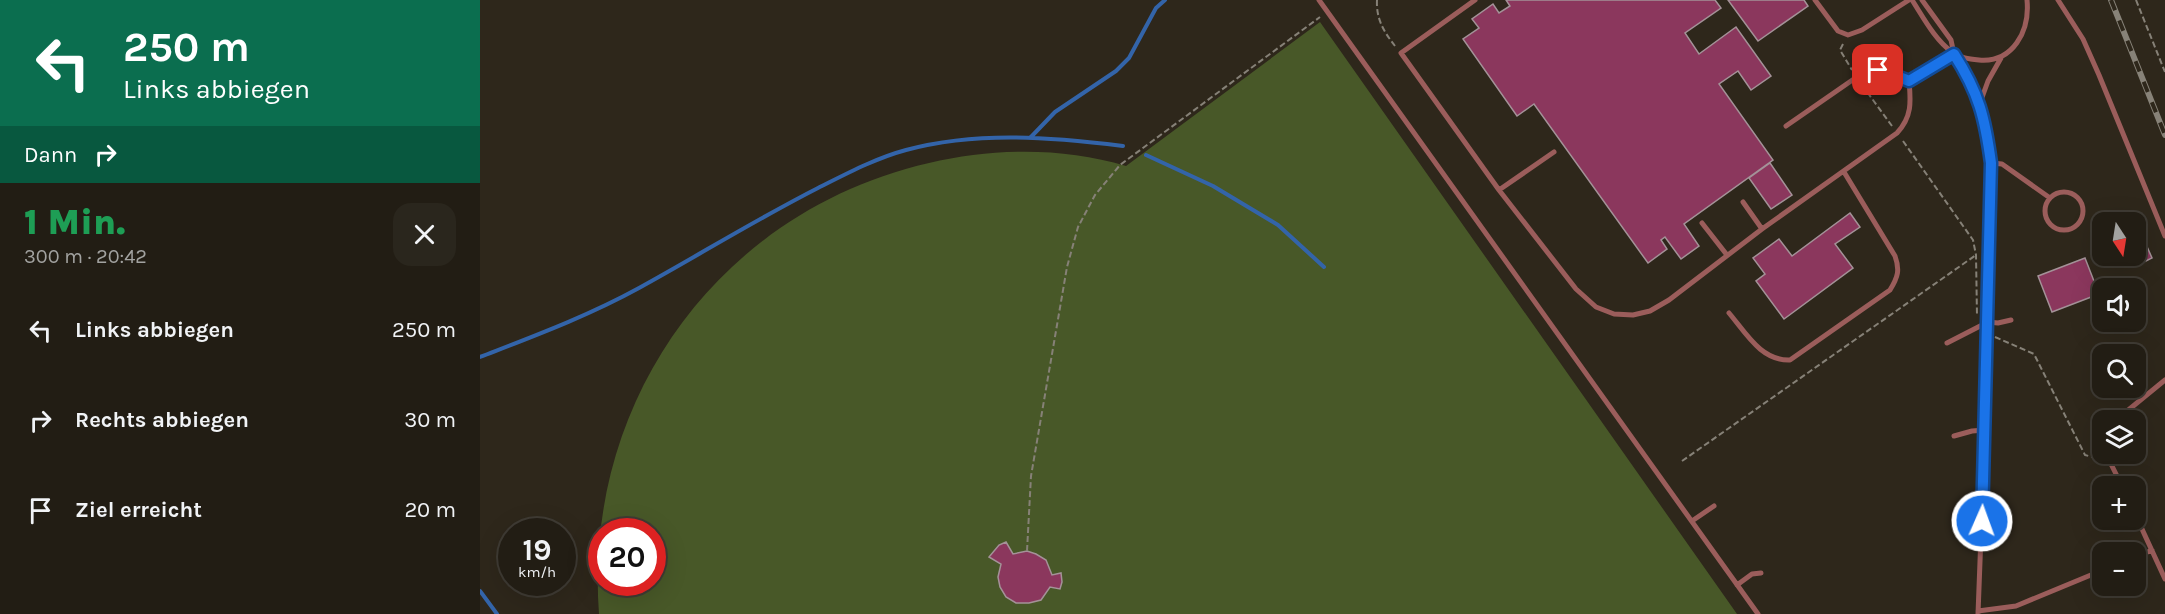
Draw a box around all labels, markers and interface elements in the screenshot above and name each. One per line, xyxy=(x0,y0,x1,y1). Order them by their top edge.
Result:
text: 250 m xyxy=(123,22,250,72)
icon: left xyxy=(24,24,102,102)
pin xyxy=(1852,44,1903,95)
icon: arrive xyxy=(1861,53,1894,86)
text: Links abbiegen xyxy=(123,73,310,105)
icon: right xyxy=(89,138,122,171)
text: Dann xyxy=(24,142,77,168)
text: 1 Min. xyxy=(24,201,125,243)
button: close xyxy=(393,203,456,266)
north arrow xyxy=(2092,212,2146,266)
map controls xyxy=(2092,212,2146,596)
text: 300 m · 20:42 xyxy=(24,245,147,268)
button: sound xyxy=(2092,278,2146,332)
icon: left xyxy=(24,314,57,347)
text: Links abbiegen xyxy=(75,317,234,343)
text: 250 m xyxy=(392,317,456,343)
button: search xyxy=(2092,344,2146,398)
icon: right xyxy=(24,404,57,437)
text: Rechts abbiegen xyxy=(75,407,249,433)
text: 30 m xyxy=(404,407,456,433)
button: layers xyxy=(2092,410,2146,464)
button: + xyxy=(2092,476,2146,530)
position arrow xyxy=(1950,489,2014,553)
icon: arrive xyxy=(24,494,57,527)
text: Ziel erreicht xyxy=(75,497,202,523)
text: 20 m xyxy=(404,497,456,523)
speed limit sign: 20 xyxy=(588,518,666,596)
text: 19 xyxy=(522,532,551,568)
button: − xyxy=(2092,542,2146,596)
text: km/h xyxy=(518,563,556,581)

